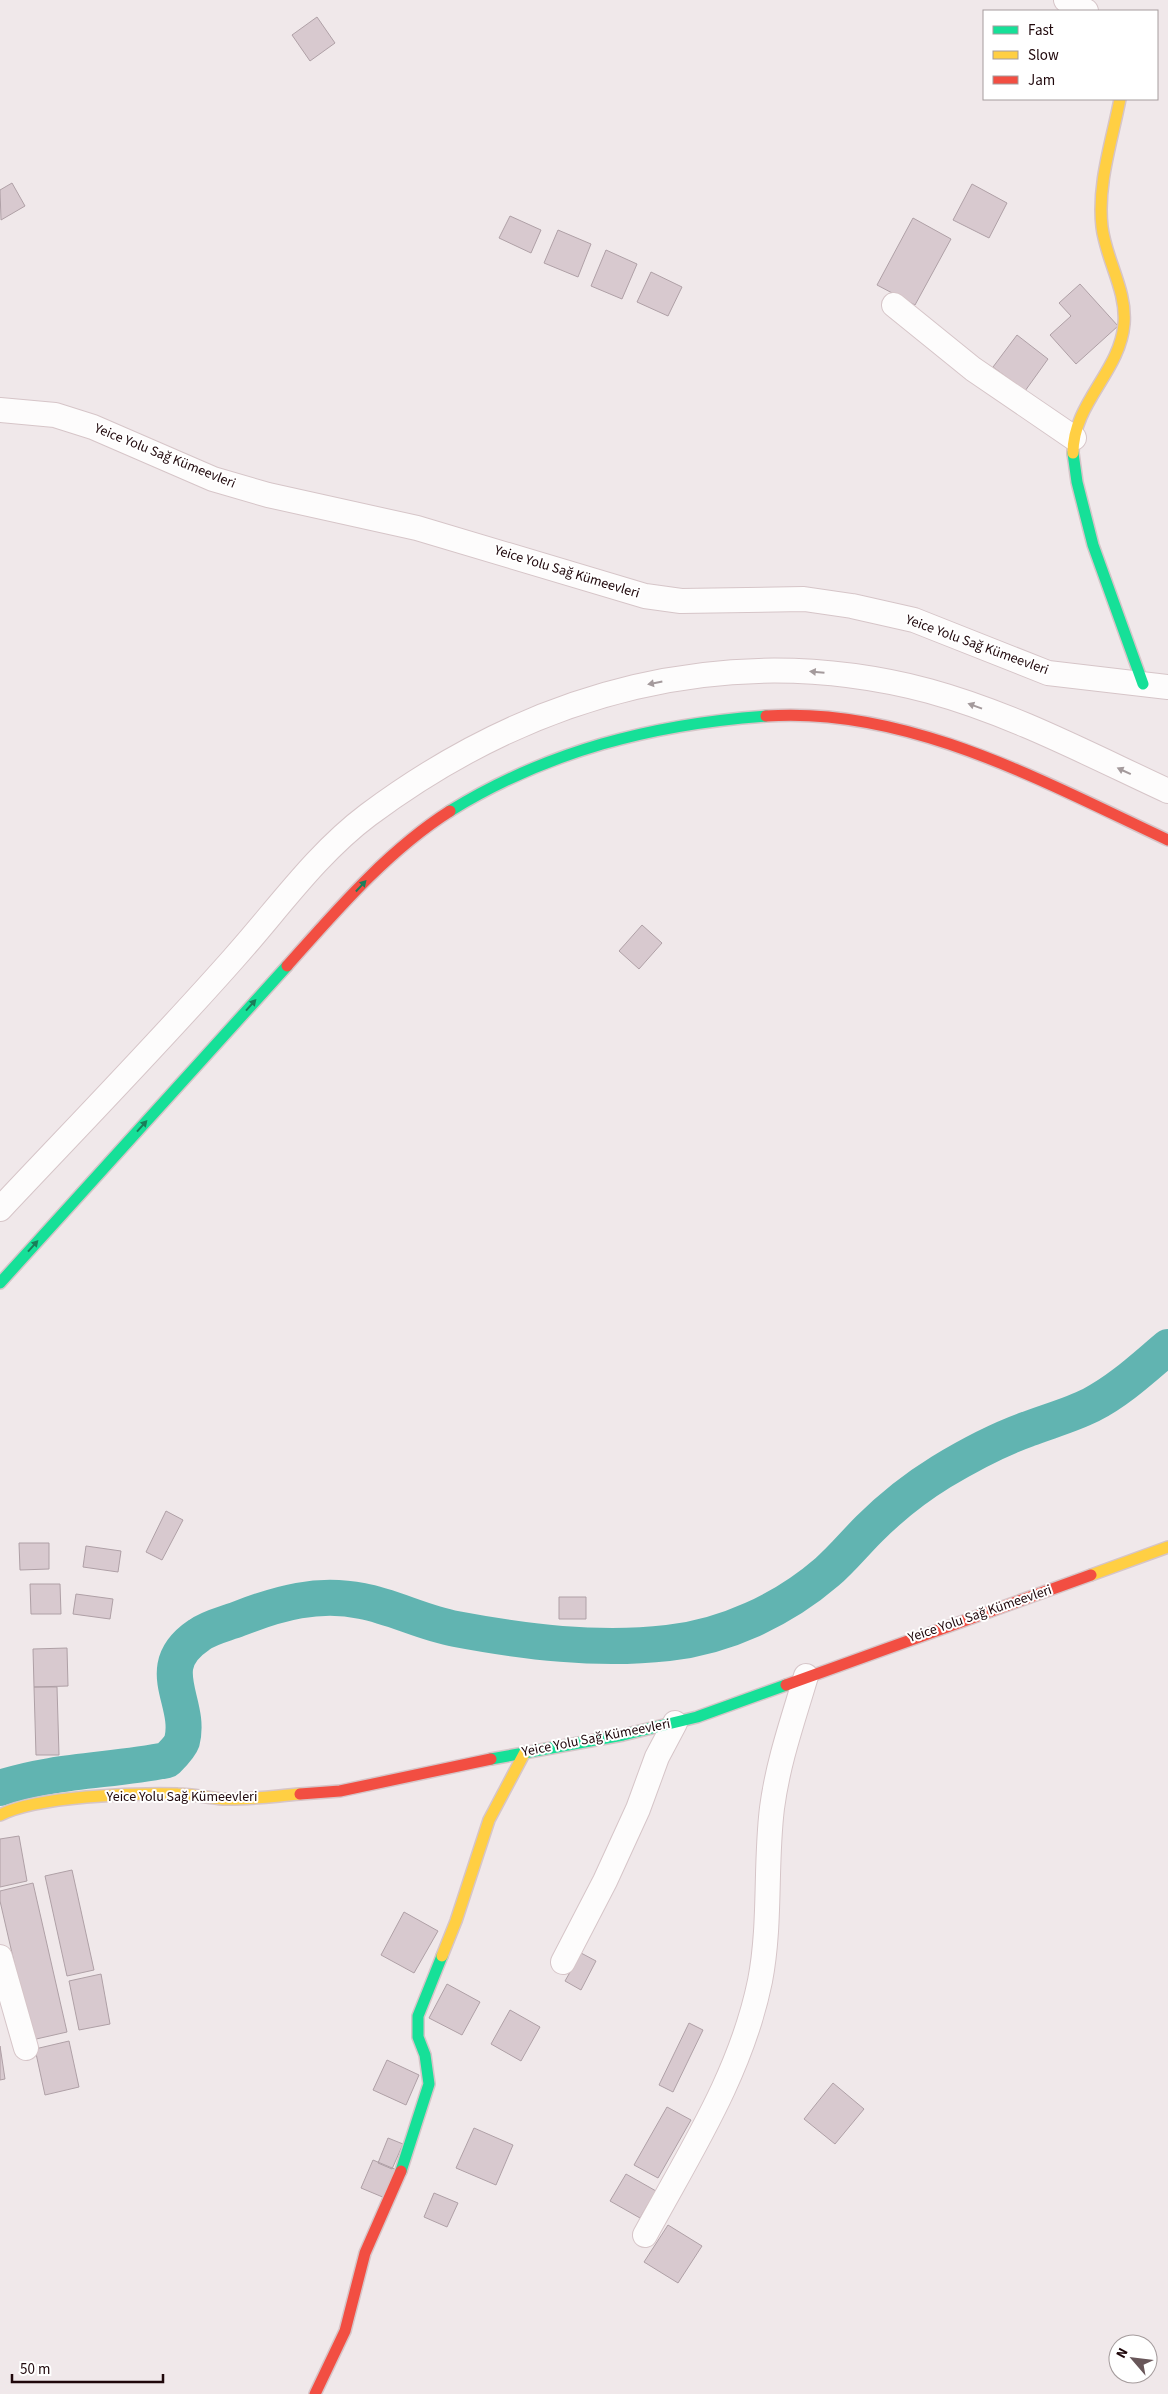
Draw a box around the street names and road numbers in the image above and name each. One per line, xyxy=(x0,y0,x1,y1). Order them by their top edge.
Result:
street label: Yeice Yolu Sağ Kümeevleri xyxy=(90,418,239,494)
street label: Yeice Yolu Sağ Kümeevleri xyxy=(491,540,642,604)
street label: Yeice Yolu Sağ Kümeevleri xyxy=(902,609,1051,680)
street label: Yeice Yolu Sağ Kümeevleri xyxy=(905,1580,1055,1648)
street label: Yeice Yolu Sağ Kümeevleri xyxy=(519,1714,672,1762)
street label: Yeice Yolu Sağ Kümeevleri xyxy=(106,1787,257,1807)

